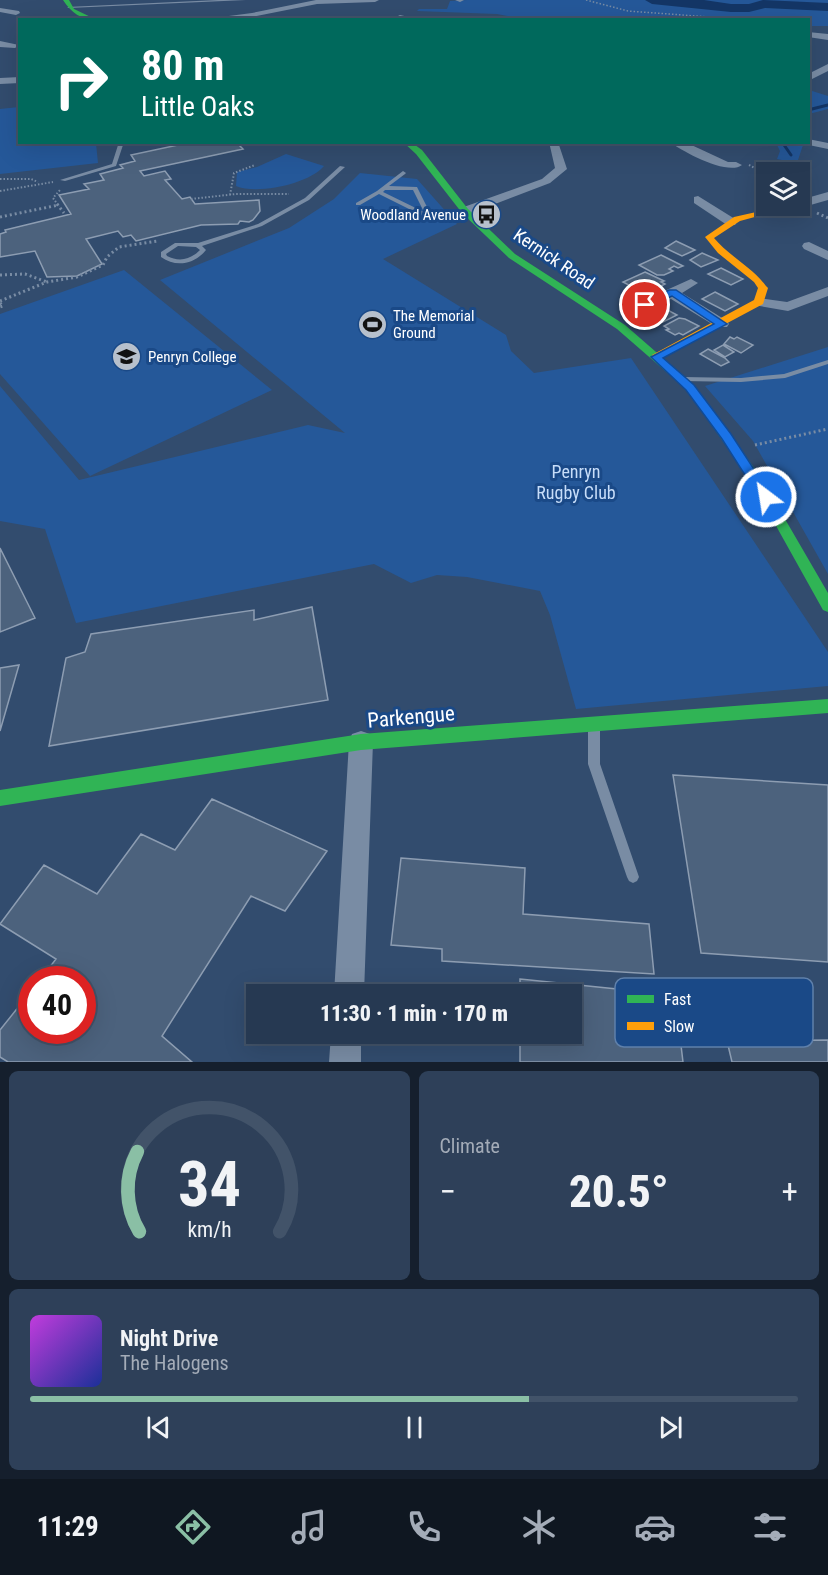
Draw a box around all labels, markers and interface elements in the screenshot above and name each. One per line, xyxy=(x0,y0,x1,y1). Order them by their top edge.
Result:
text: 80 m xyxy=(141,41,224,90)
icon: right xyxy=(42,42,120,120)
text: Little Oaks xyxy=(141,91,255,123)
map controls xyxy=(756,162,810,216)
button: layers xyxy=(756,162,810,216)
bus stop icon: Woodland Avenue xyxy=(471,199,503,231)
place label: Woodland Avenue xyxy=(360,206,466,224)
street label: Kernick Road xyxy=(510,224,599,293)
pin xyxy=(619,279,670,330)
icon: arrive xyxy=(628,288,661,321)
place label: The Memorial Ground xyxy=(393,307,474,342)
sports icon: The Memorial Ground xyxy=(356,309,388,341)
school or university icon: Penryn College xyxy=(111,341,143,373)
place label: Penryn College xyxy=(148,348,237,366)
park label: Penryn Rugby Club xyxy=(536,461,616,503)
position arrow xyxy=(734,465,798,529)
street label: Parkengue xyxy=(366,701,456,733)
speed limit sign: 40 xyxy=(18,966,96,1044)
legend xyxy=(615,978,813,1047)
text: Fast xyxy=(664,990,691,1009)
text: 11:30 · 1 min · 170 m xyxy=(320,1001,508,1026)
text: Slow xyxy=(664,1017,694,1036)
text: Climate xyxy=(440,1134,500,1158)
text: 34 xyxy=(178,1148,241,1221)
text: 20.5° xyxy=(569,1165,669,1218)
text: − xyxy=(440,1172,456,1211)
text: + xyxy=(782,1172,798,1211)
text: km/h xyxy=(187,1218,231,1243)
text: Night Drive xyxy=(120,1326,218,1351)
text: The Halogens xyxy=(120,1351,229,1375)
icon: previous xyxy=(142,1411,175,1444)
icon: pause xyxy=(398,1411,431,1444)
icon: next xyxy=(654,1411,687,1444)
icon: directions xyxy=(172,1506,214,1548)
icon: music xyxy=(288,1506,330,1548)
icon: phone xyxy=(403,1506,445,1548)
icon: climate xyxy=(518,1506,560,1548)
icon: car xyxy=(634,1506,676,1548)
icon: filters xyxy=(749,1506,791,1548)
text: 11:29 xyxy=(37,1511,99,1543)

